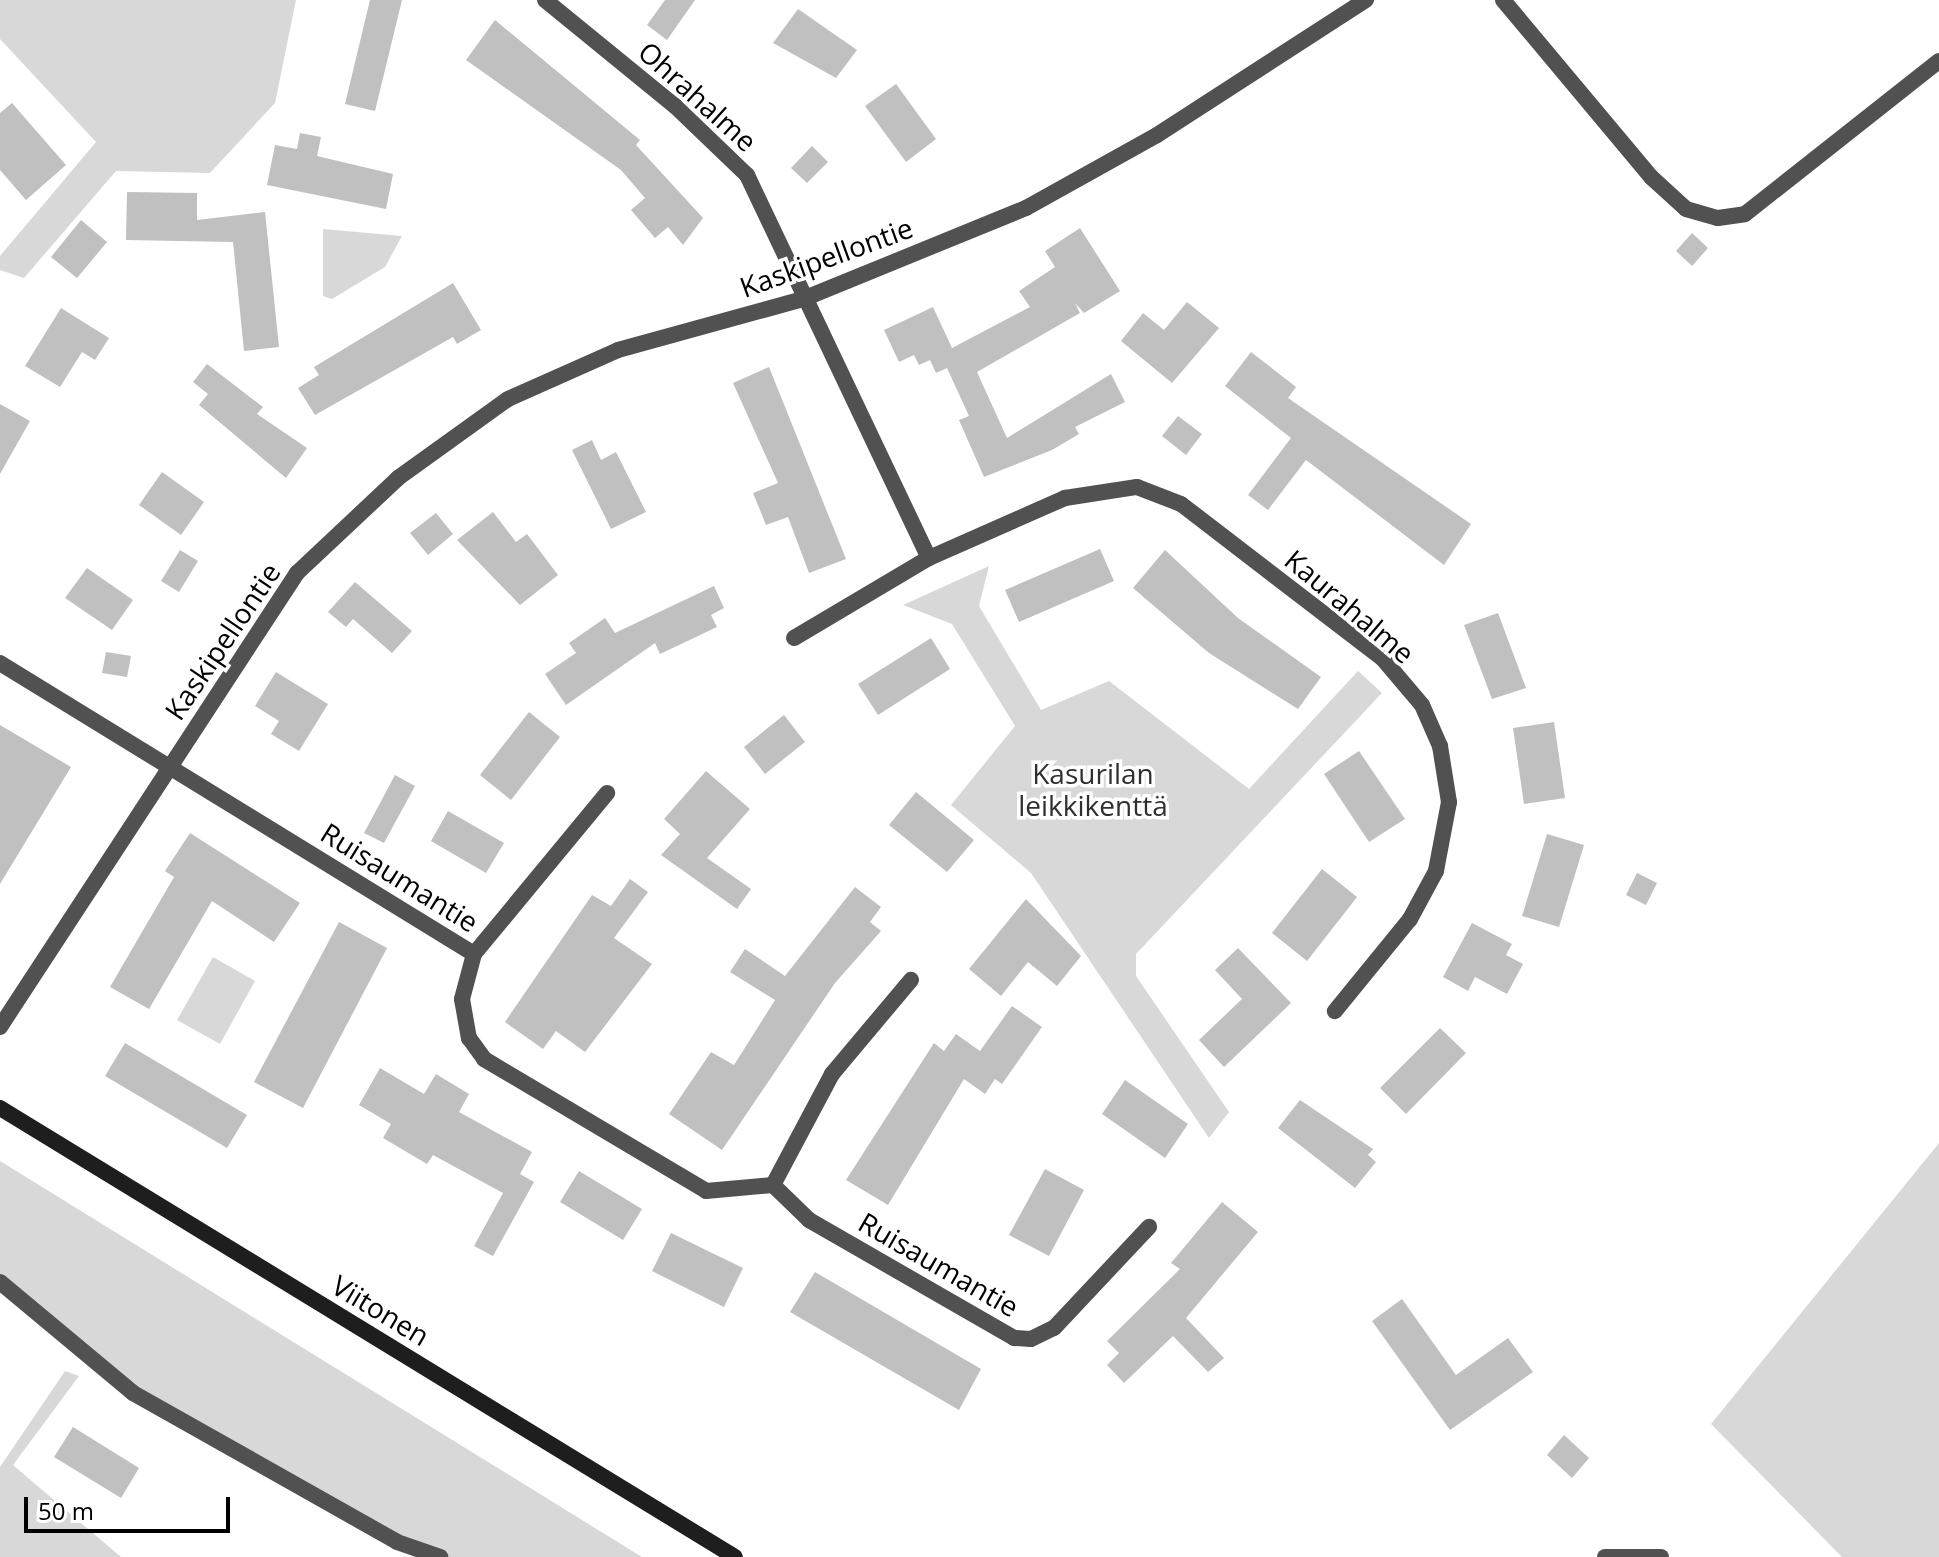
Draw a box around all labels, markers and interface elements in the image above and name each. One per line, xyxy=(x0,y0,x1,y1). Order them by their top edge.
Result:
street label: Ohrahalme xyxy=(632,34,764,158)
street label: Kaskipellontie xyxy=(735,210,917,304)
street label: Kaurahalme xyxy=(1279,542,1421,670)
street label: Kaskipellontie xyxy=(157,556,287,726)
park label: Kasurilan leikkikenttä xyxy=(1018,756,1168,822)
street label: Ruisaumantie xyxy=(315,815,485,939)
street label: Ruisaumantie xyxy=(853,1205,1025,1323)
street label: Viitonen xyxy=(326,1268,436,1352)
scale bar xyxy=(28,1481,234,1531)
text: 50 m xyxy=(38,1494,94,1527)

